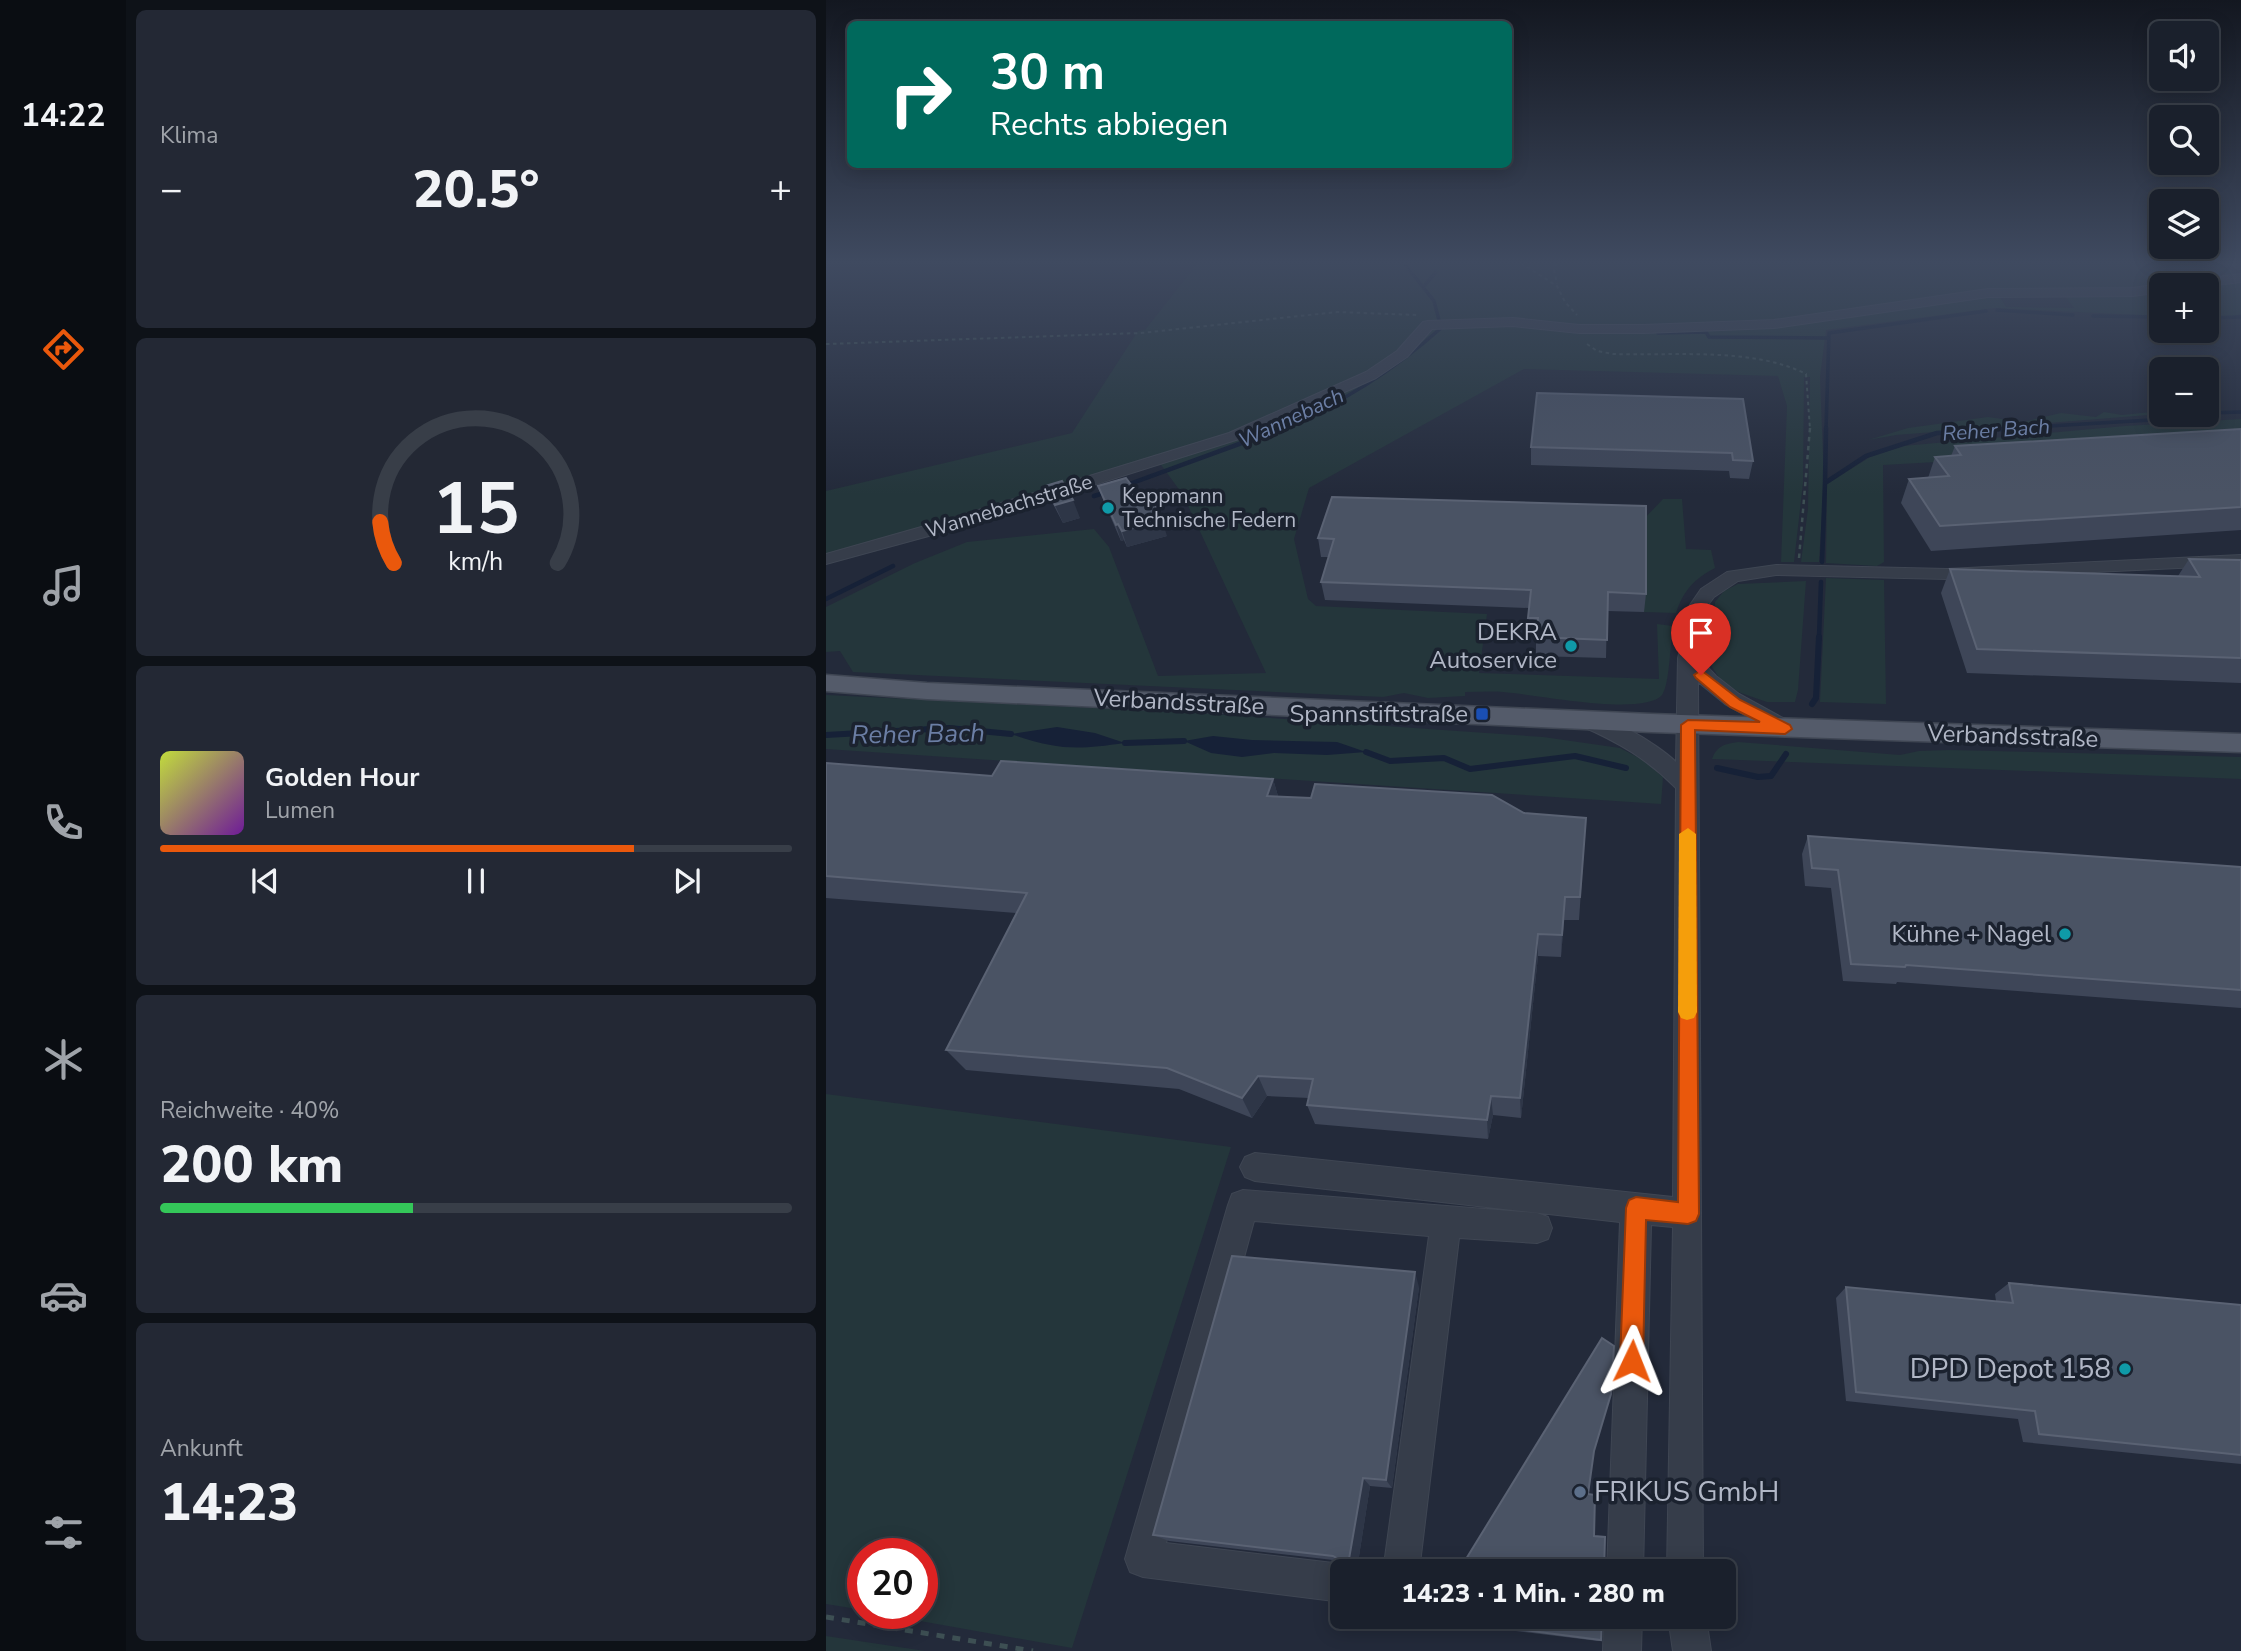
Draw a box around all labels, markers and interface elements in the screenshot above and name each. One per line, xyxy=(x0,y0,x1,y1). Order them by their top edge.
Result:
map controls xyxy=(2149,21,2219,427)
button: sound xyxy=(2149,21,2219,91)
text: 30 m xyxy=(990,39,1105,106)
icon: right xyxy=(875,49,966,140)
text: 14:22 xyxy=(21,94,105,137)
text: Rechts abbiegen xyxy=(990,103,1229,146)
button: search xyxy=(2149,105,2219,175)
text: Klima xyxy=(160,120,218,151)
text: 20.5° xyxy=(412,154,540,225)
text: − xyxy=(160,164,183,215)
text: + xyxy=(769,164,792,215)
button: layers xyxy=(2149,189,2219,259)
button: + xyxy=(2149,273,2219,343)
icon: directions xyxy=(39,325,88,374)
button: − xyxy=(2149,357,2219,427)
water label: Wannebach xyxy=(1234,381,1348,455)
water label: Reher Bach xyxy=(1941,412,2051,448)
text: 15 xyxy=(432,460,520,560)
street label: Wannebachstraße xyxy=(922,467,1096,545)
place label: Keppmann Technische Federn xyxy=(1122,482,1296,534)
marker: Keppmann Technische Federn xyxy=(1100,500,1116,516)
text: km/h xyxy=(448,545,504,579)
icon: music xyxy=(39,561,88,610)
pin xyxy=(1671,603,1731,675)
icon: arrive xyxy=(1682,614,1720,652)
place label: DEKRA Autoservice xyxy=(1429,616,1558,676)
marker: DEKRA Autoservice xyxy=(1563,638,1579,654)
street label: Verbandsstraße xyxy=(1092,681,1265,722)
place label: Spannstiftstraße xyxy=(1290,698,1468,730)
marker: Spannstiftstraße xyxy=(1474,706,1490,722)
water label: Reher Bach xyxy=(851,715,985,753)
street label: Verbandsstraße xyxy=(1926,717,2099,755)
text: Golden Hour xyxy=(265,760,420,795)
text: Lumen xyxy=(265,795,335,826)
icon: phone xyxy=(39,798,88,847)
icon: previous xyxy=(246,862,284,900)
icon: pause xyxy=(457,862,495,900)
icon: next xyxy=(668,862,706,900)
place label: Kühne + Nagel xyxy=(1892,918,2051,950)
marker: Kühne + Nagel xyxy=(2057,926,2073,942)
icon: climate xyxy=(39,1035,88,1084)
text: Reichweite · 40% xyxy=(160,1095,339,1126)
text: 200 km xyxy=(160,1129,343,1200)
icon: car xyxy=(39,1271,88,1320)
position arrow xyxy=(1595,1324,1669,1398)
place label: DPD Depot 158 xyxy=(1910,1350,2111,1388)
marker: DPD Depot 158 xyxy=(2117,1361,2133,1377)
text: Ankunft xyxy=(160,1433,242,1464)
text: 14:23 xyxy=(160,1467,298,1538)
place label: FRIKUS GmbH xyxy=(1594,1473,1779,1511)
marker: FRIKUS GmbH xyxy=(1572,1484,1588,1500)
icon: filters xyxy=(39,1508,88,1557)
speed limit sign: 20 xyxy=(847,1538,938,1629)
text: 14:23 · 1 Min. · 280 m xyxy=(1401,1576,1665,1611)

